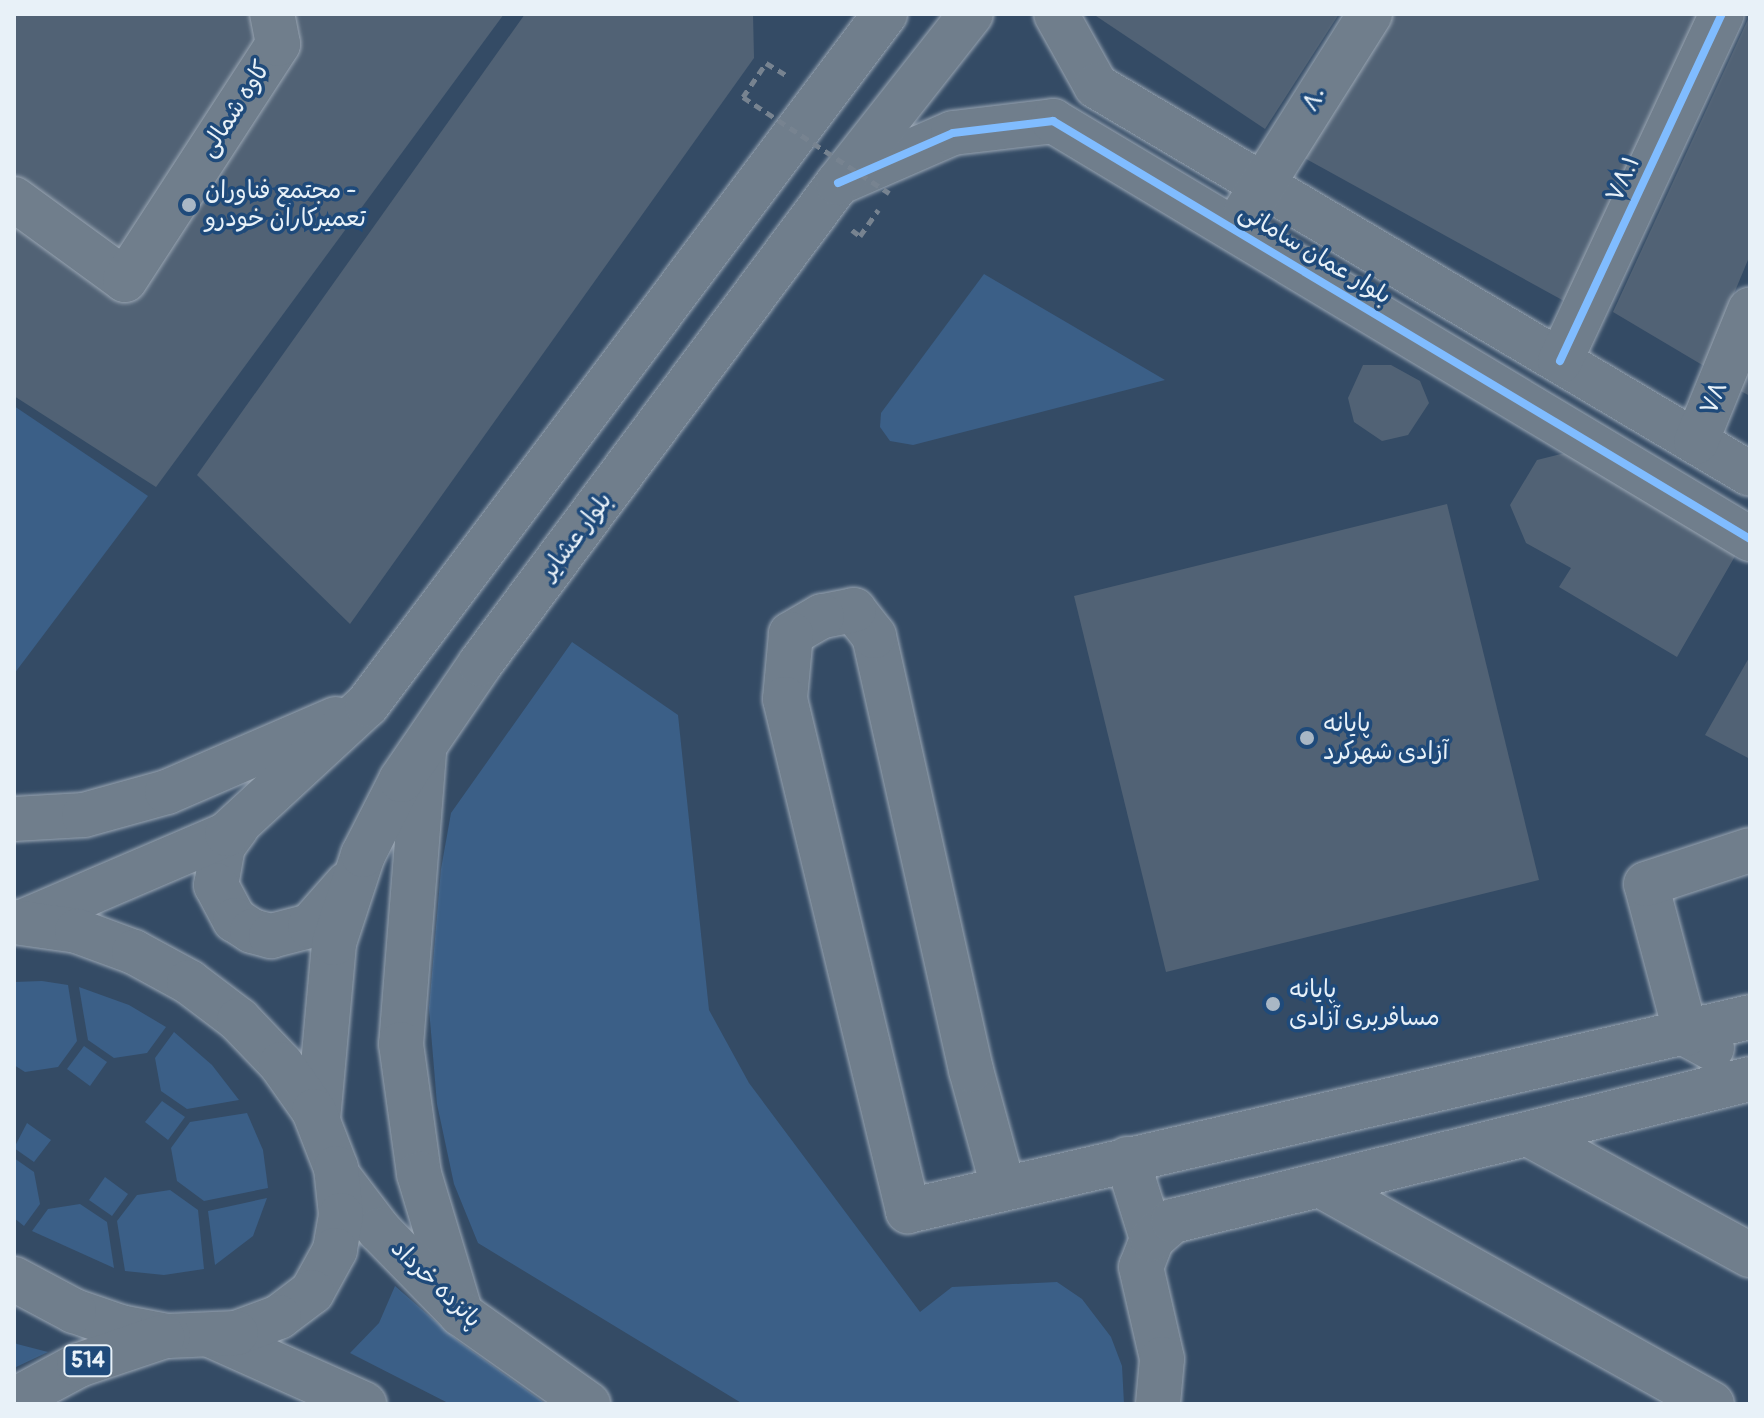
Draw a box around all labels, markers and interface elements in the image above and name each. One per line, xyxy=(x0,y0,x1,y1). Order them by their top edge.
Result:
street label: کاوه شمالی xyxy=(193,56,277,162)
street label: ۸۰ xyxy=(1296,81,1334,117)
street label: ۷۸.۱ xyxy=(1600,151,1646,207)
place label: مجتمع فناوران - تعمیرکاران خودرو xyxy=(205,177,366,233)
marker: مجتمع فناوران - تعمیرکاران خودرو xyxy=(180,196,198,214)
street label: بلوار عمان سامانی xyxy=(1234,197,1396,311)
street label: ۷۸ xyxy=(1694,377,1734,419)
street label: بلوار عشایر xyxy=(534,487,618,585)
place label: پایانه آزادی شهرکرد xyxy=(1323,710,1448,766)
marker: پایانه آزادی شهرکرد xyxy=(1298,729,1316,747)
place label: پایانه مسافربری آزادی xyxy=(1289,976,1440,1032)
marker: پایانه مسافربری آزادی xyxy=(1264,995,1282,1013)
street label: پانزده خرداد xyxy=(385,1234,487,1334)
road number: 514 xyxy=(62,1343,114,1379)

